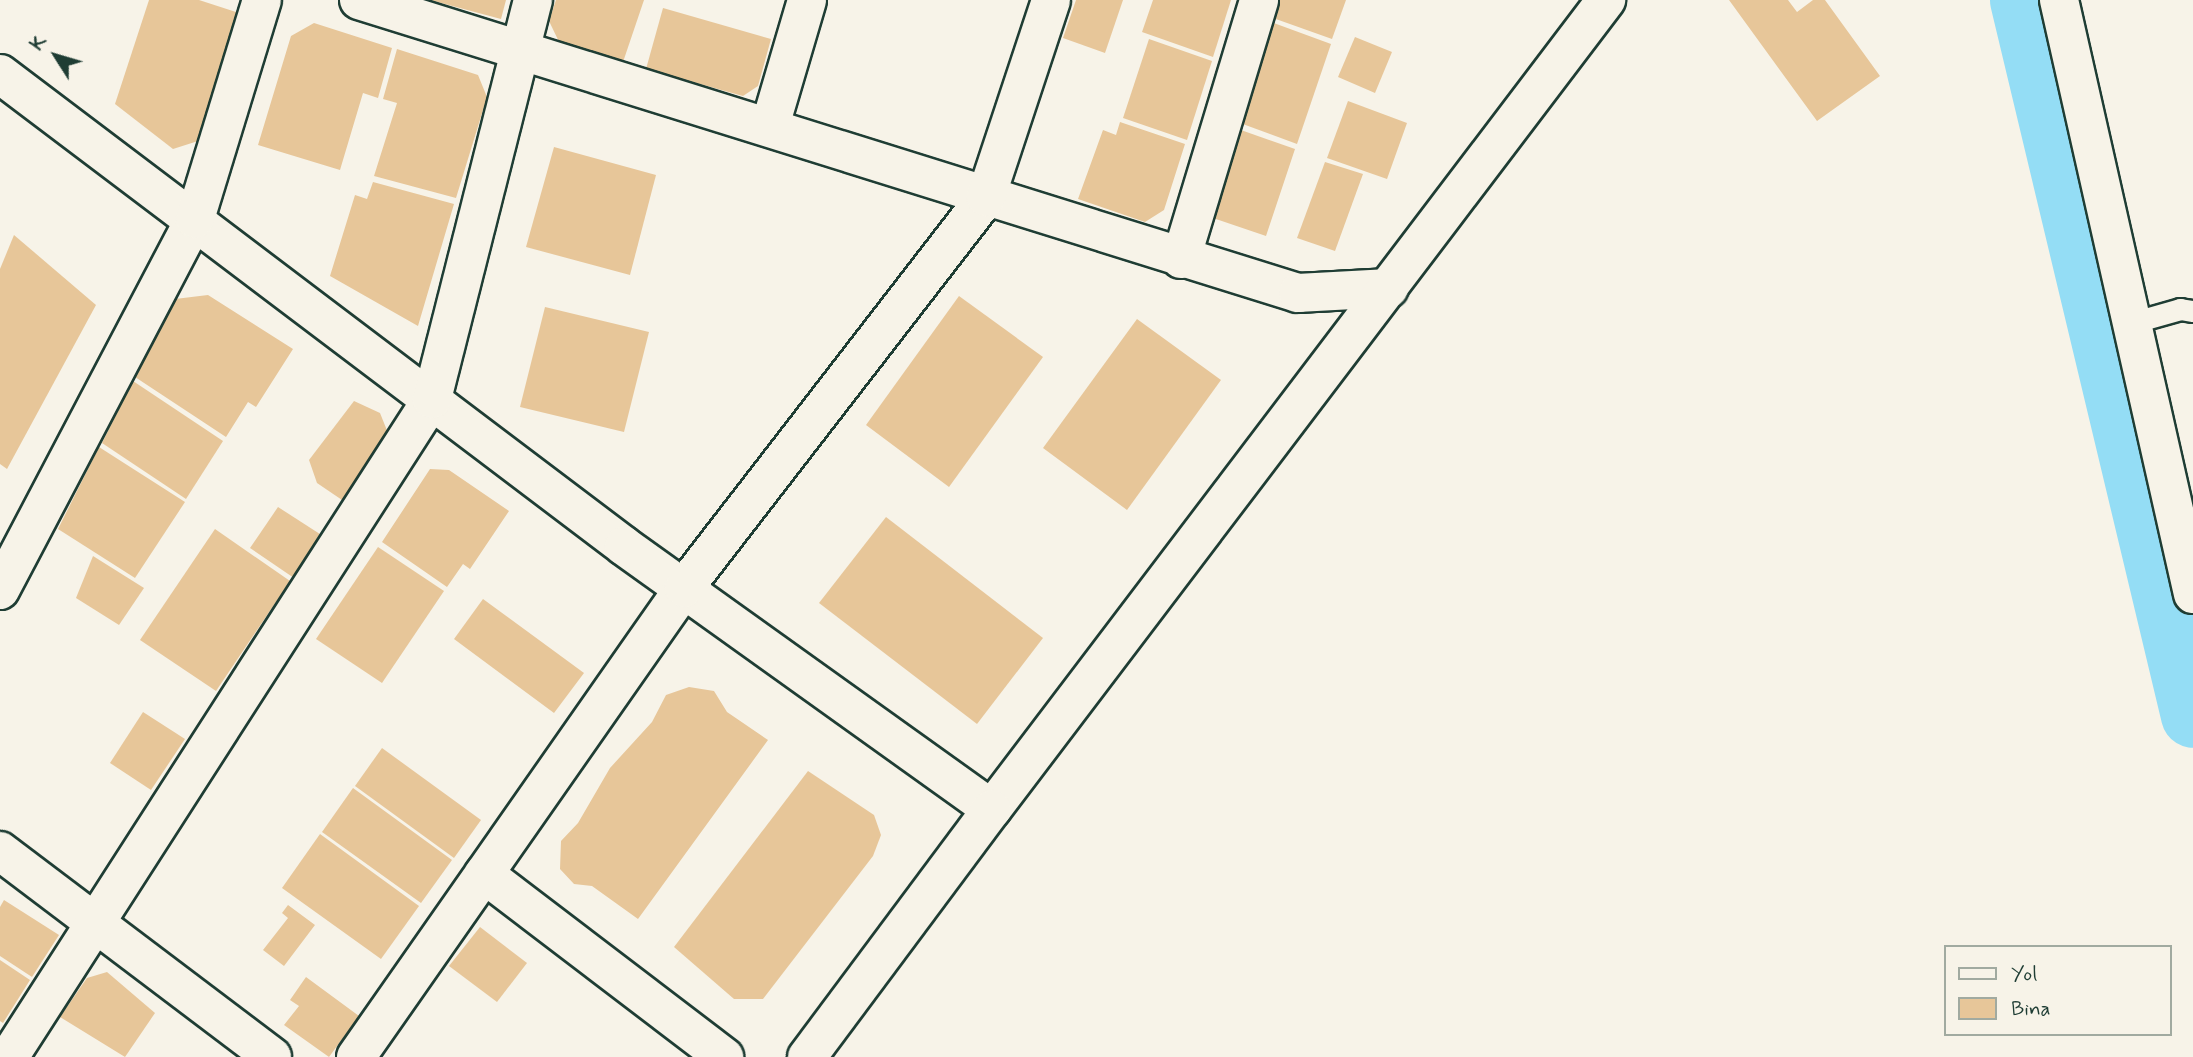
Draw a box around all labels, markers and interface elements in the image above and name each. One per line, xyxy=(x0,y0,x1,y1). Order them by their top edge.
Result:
north arrow xyxy=(21,21,91,91)
text: K xyxy=(25,30,53,56)
legend xyxy=(1944,945,2172,1036)
text: Yol xyxy=(2011,960,2037,988)
text: Bina xyxy=(2011,995,2051,1023)

